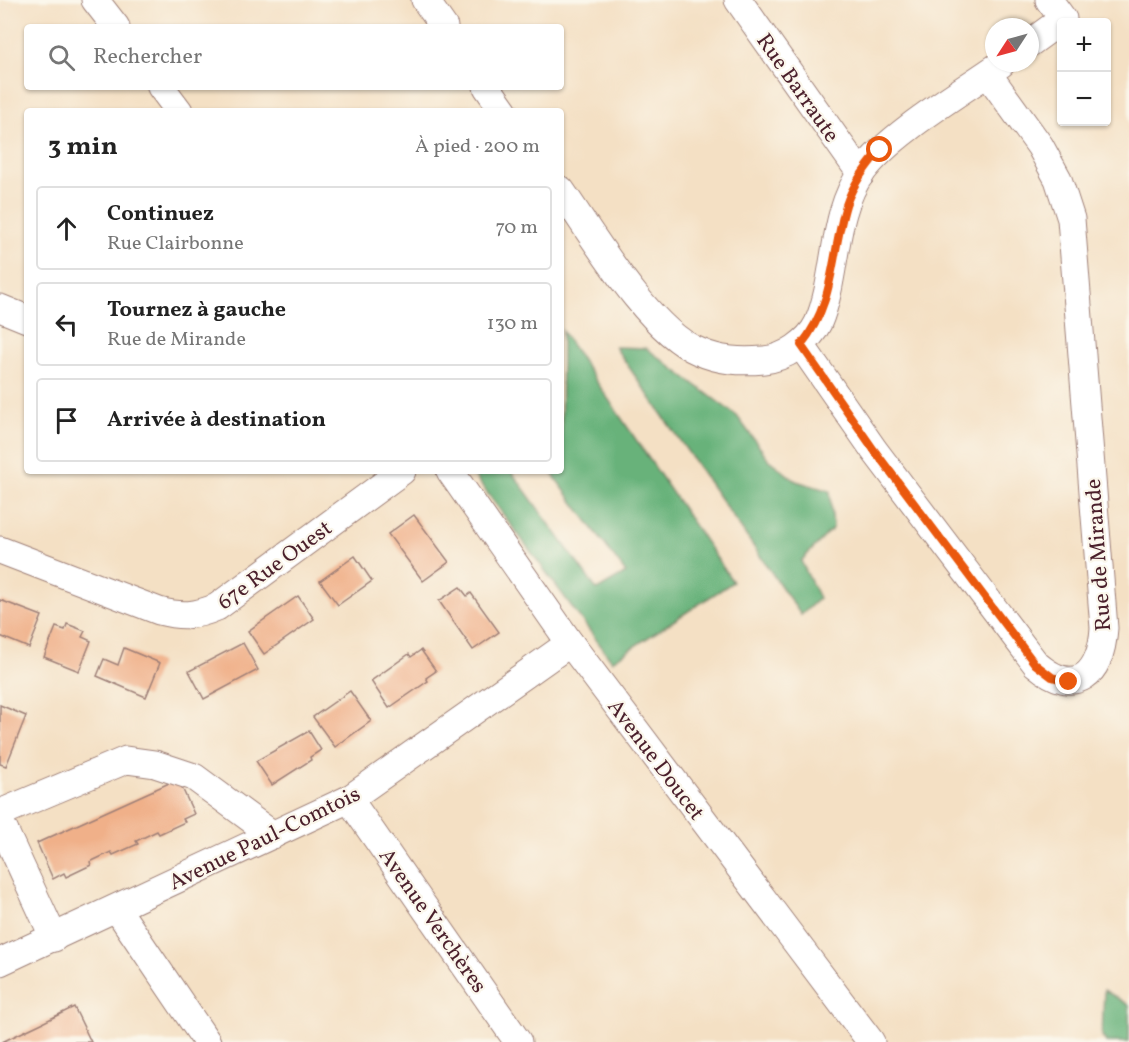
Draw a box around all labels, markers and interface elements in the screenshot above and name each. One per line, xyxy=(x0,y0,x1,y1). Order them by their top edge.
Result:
north arrow xyxy=(985,18,1039,72)
map controls xyxy=(1057,18,1111,126)
button: + xyxy=(1057,18,1111,72)
search box xyxy=(24,24,564,90)
street label: Rue Barraute xyxy=(748,28,846,149)
icon: search xyxy=(45,41,78,74)
text: Rechercher xyxy=(93,42,202,73)
button: − xyxy=(1057,72,1111,126)
text: 3 min xyxy=(48,129,118,165)
text: À pied · 200 m xyxy=(415,133,540,161)
route start xyxy=(866,136,892,162)
text: Continuez xyxy=(107,199,214,230)
icon: ahead xyxy=(50,212,83,245)
text: 70 m xyxy=(495,214,538,242)
text: Rue Clairbonne xyxy=(107,230,244,258)
text: Tournez à gauche xyxy=(107,295,286,326)
icon: left xyxy=(50,308,83,341)
text: 130 m xyxy=(487,310,538,338)
text: Rue de Mirande xyxy=(107,326,246,354)
icon: arrive xyxy=(50,404,83,437)
text: Arrivée à destination xyxy=(107,405,326,436)
street label: Rue de Mirande xyxy=(1079,478,1120,632)
street label: 67e Rue Ouest xyxy=(212,514,339,618)
route end xyxy=(1055,668,1081,694)
street label: Avenue Doucet xyxy=(599,693,711,828)
street label: Avenue Paul-Comtois xyxy=(164,779,366,899)
street label: Avenue Verchères xyxy=(370,843,493,1000)

